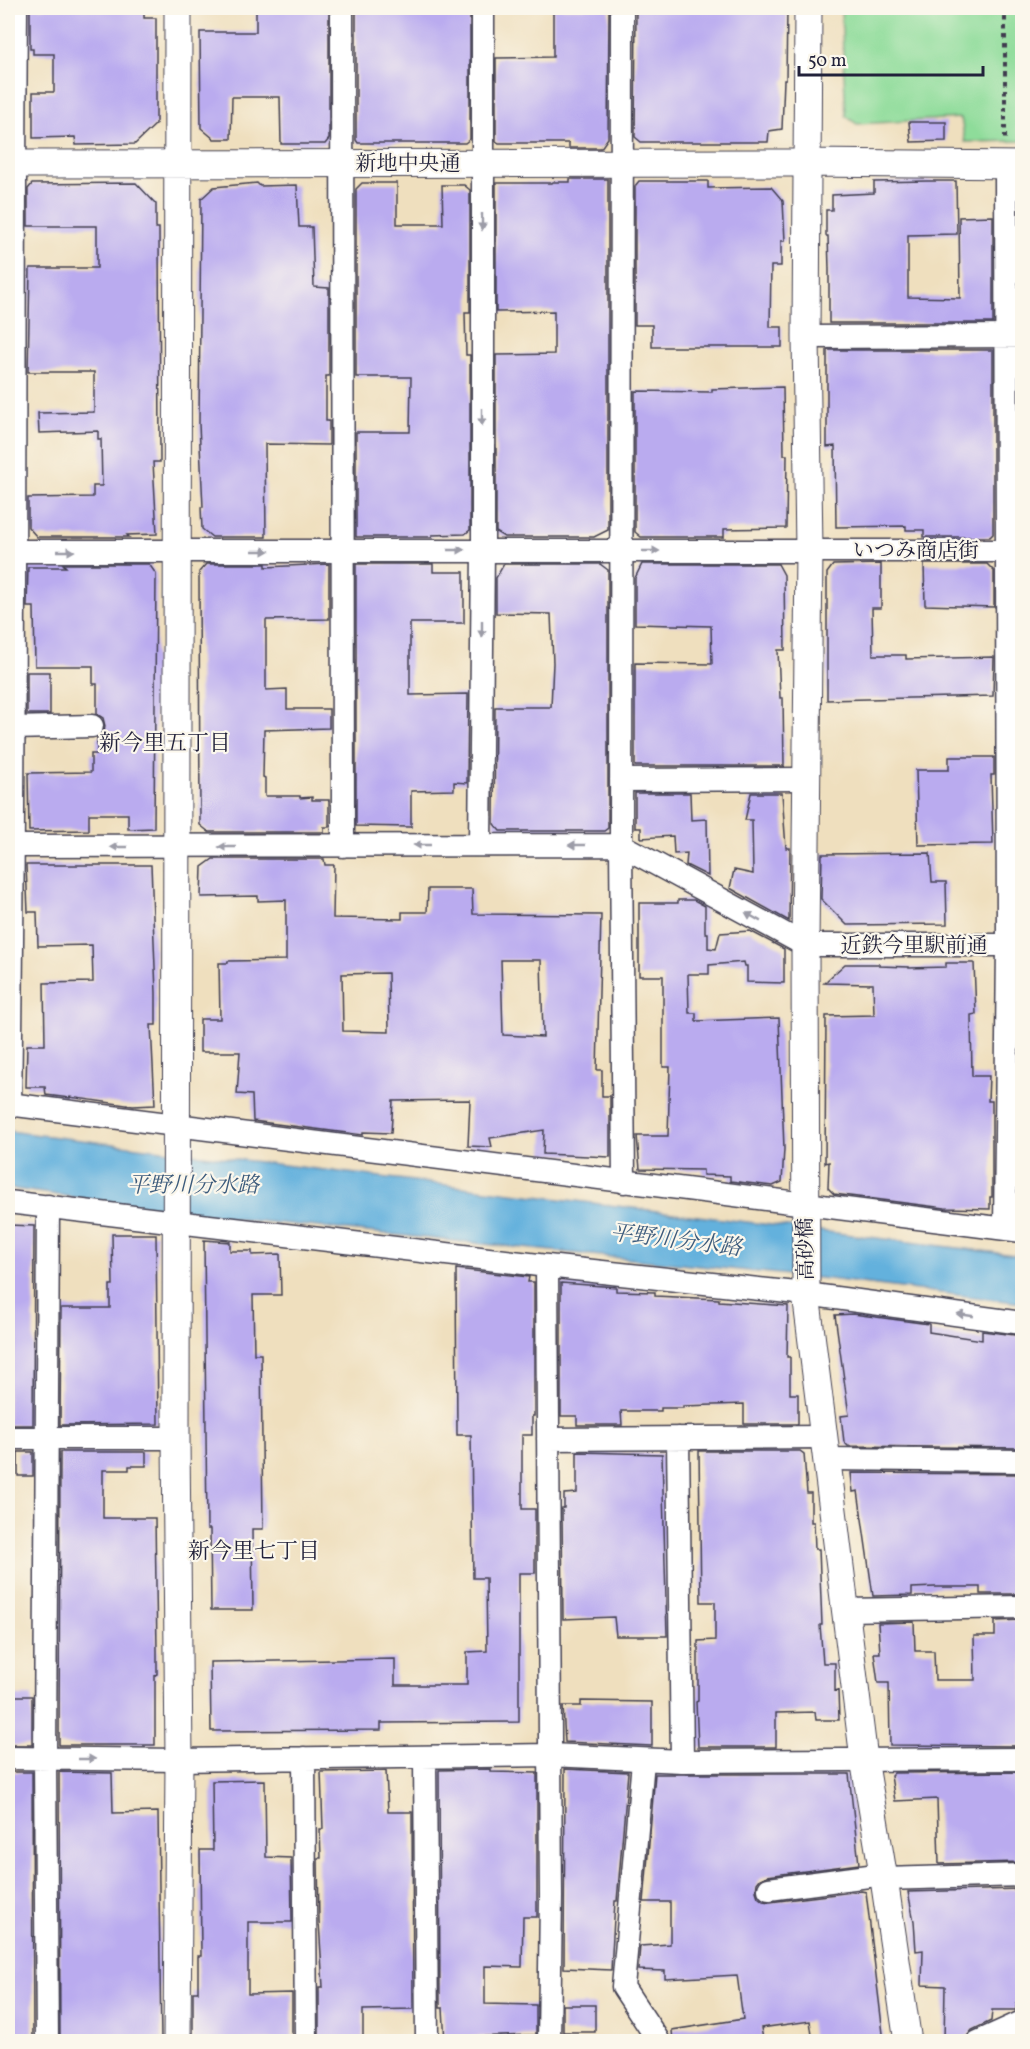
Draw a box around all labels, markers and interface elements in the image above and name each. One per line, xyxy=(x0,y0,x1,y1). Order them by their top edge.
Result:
scale bar xyxy=(799,39,984,77)
text: 50 m xyxy=(808,49,847,74)
street label: 新地中央通 xyxy=(356,150,461,179)
one-way arrow xyxy=(477,212,487,231)
one-way arrow xyxy=(477,407,487,426)
street label: いつみ商店街 xyxy=(853,537,979,566)
one-way arrow xyxy=(446,545,465,555)
one-way arrow xyxy=(56,546,75,556)
one-way arrow xyxy=(251,546,270,556)
one-way arrow xyxy=(641,546,660,556)
one-way arrow xyxy=(477,619,487,638)
district label: 新今里五丁目 xyxy=(99,729,231,760)
one-way arrow xyxy=(412,840,431,850)
one-way arrow xyxy=(567,840,586,850)
one-way arrow xyxy=(109,842,128,851)
one-way arrow xyxy=(217,842,236,851)
one-way arrow xyxy=(745,912,762,922)
street label: 近鉄今里駅前通 xyxy=(841,932,988,961)
water label: 平野川分水路 xyxy=(127,1171,261,1202)
street label: 高砂橋 xyxy=(791,1217,822,1281)
water label: 平野川分水路 xyxy=(608,1218,745,1265)
one-way arrow xyxy=(955,1311,974,1320)
district label: 新今里七丁目 xyxy=(188,1537,320,1568)
one-way arrow xyxy=(77,1754,96,1764)

